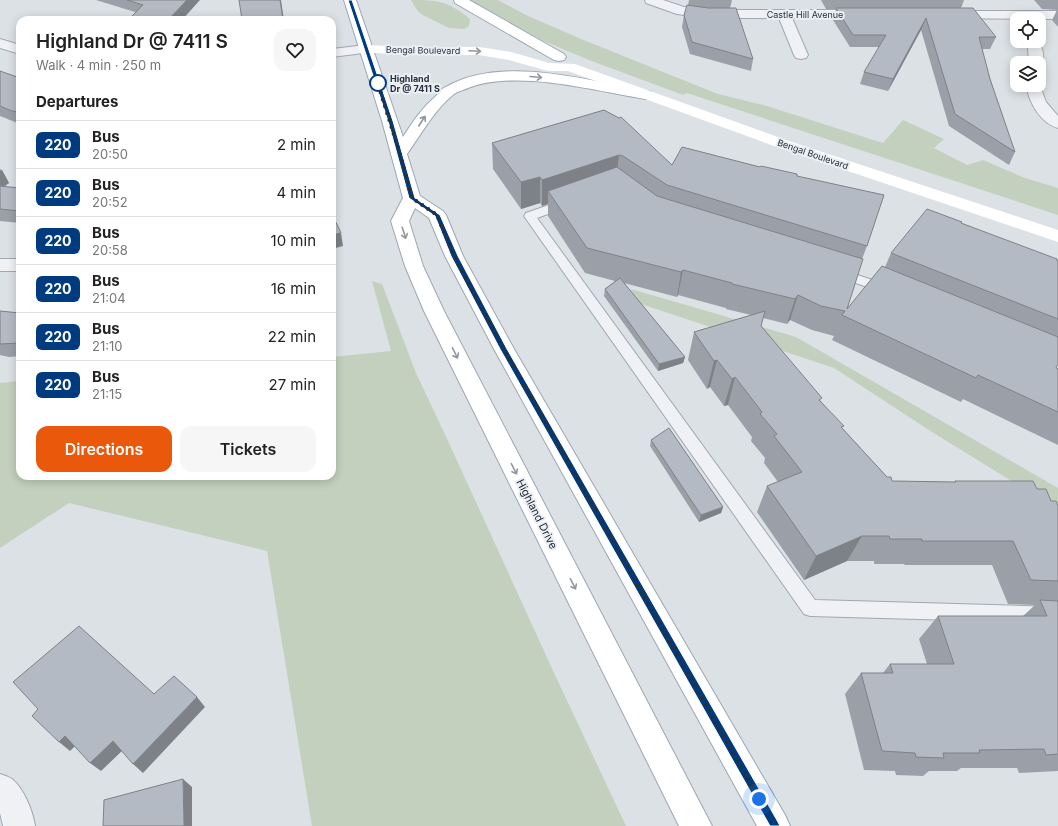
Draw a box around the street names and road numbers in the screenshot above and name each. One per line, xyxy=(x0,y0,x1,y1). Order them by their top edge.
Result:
street label: Castle Hill Avenue xyxy=(767,9,843,20)
street label: Bengal Boulevard xyxy=(386,44,460,56)
street label: Bengal Boulevard xyxy=(776,137,850,171)
street label: Highland Drive xyxy=(513,477,561,551)

